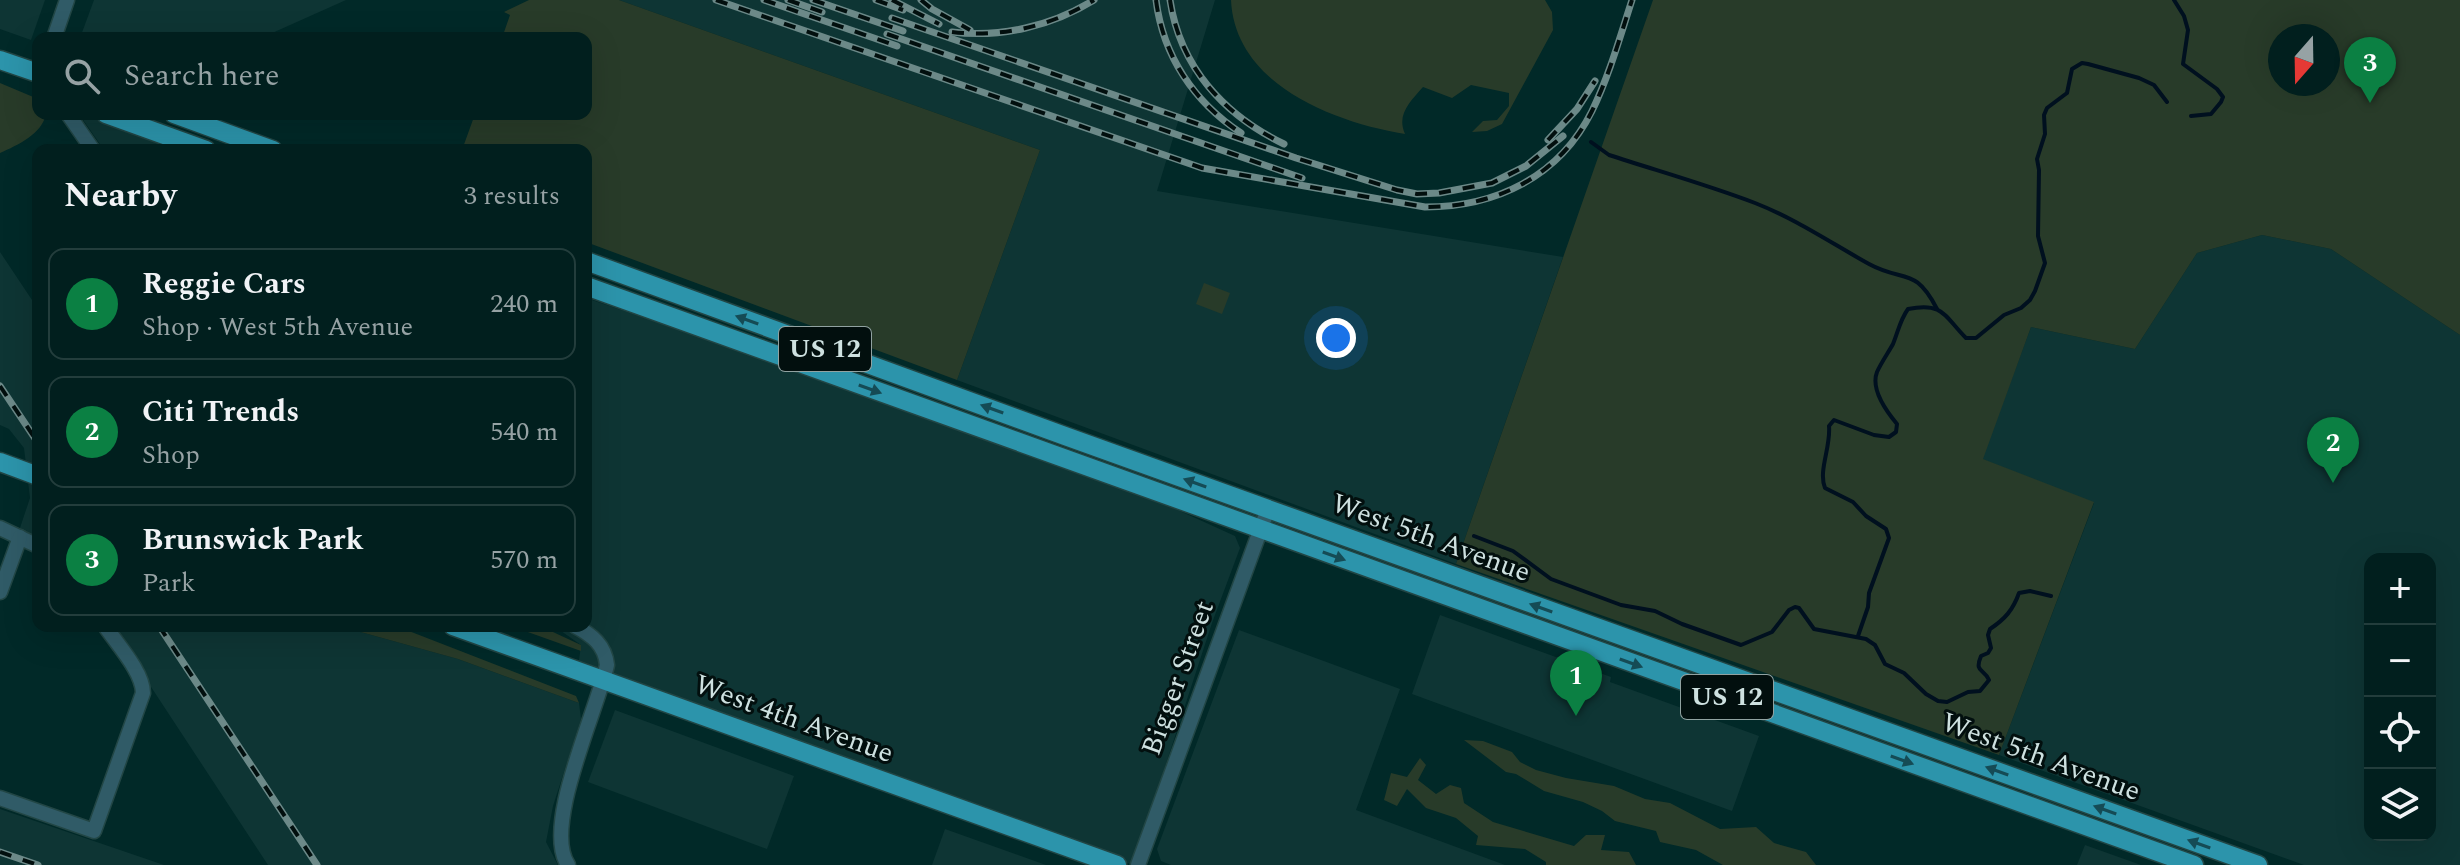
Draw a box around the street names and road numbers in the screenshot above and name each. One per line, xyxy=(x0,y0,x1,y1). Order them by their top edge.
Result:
road number: US 12 xyxy=(779,327,871,371)
street label: West 5th Avenue xyxy=(1326,482,1536,594)
street label: Bigger Street xyxy=(1130,594,1226,762)
street label: West 4th Avenue xyxy=(689,663,899,775)
road number: US 12 xyxy=(1681,675,1773,719)
street label: West 5th Avenue xyxy=(1936,701,2146,813)

